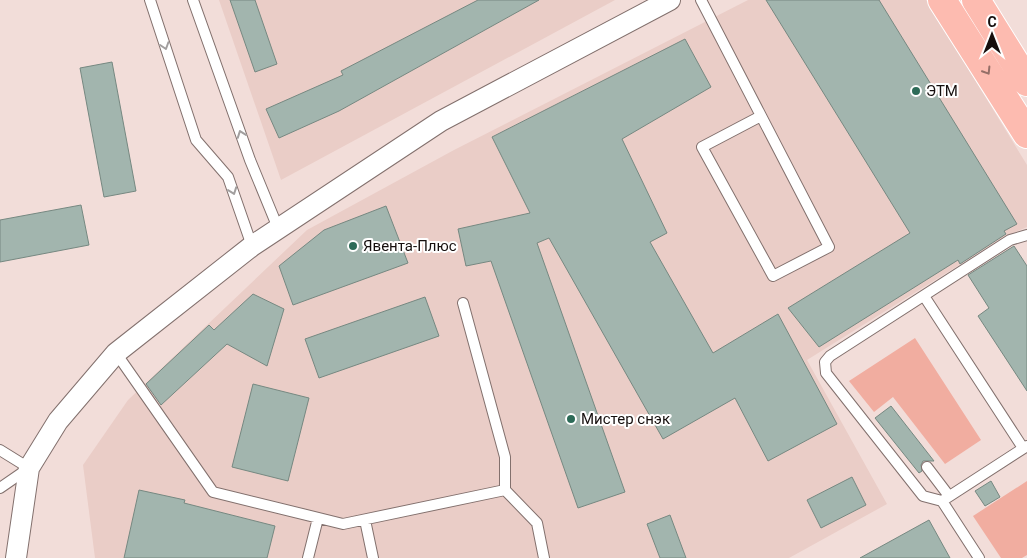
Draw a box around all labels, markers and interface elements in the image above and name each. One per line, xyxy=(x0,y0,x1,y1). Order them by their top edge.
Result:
north arrow xyxy=(967,10,1017,60)
text: С xyxy=(987,14,997,30)
one-way arrow xyxy=(159,42,169,50)
one-way arrow xyxy=(981,65,990,74)
place label: ЭТМ xyxy=(926,82,958,100)
marker: ЭТМ xyxy=(910,85,922,97)
one-way arrow xyxy=(236,131,246,139)
one-way arrow xyxy=(227,187,237,195)
place label: Явента-Плюс xyxy=(363,237,457,255)
marker: Явента-Плюс xyxy=(347,240,359,252)
place label: Мистер снэк xyxy=(581,410,670,428)
marker: Мистер снэк xyxy=(565,413,577,425)

